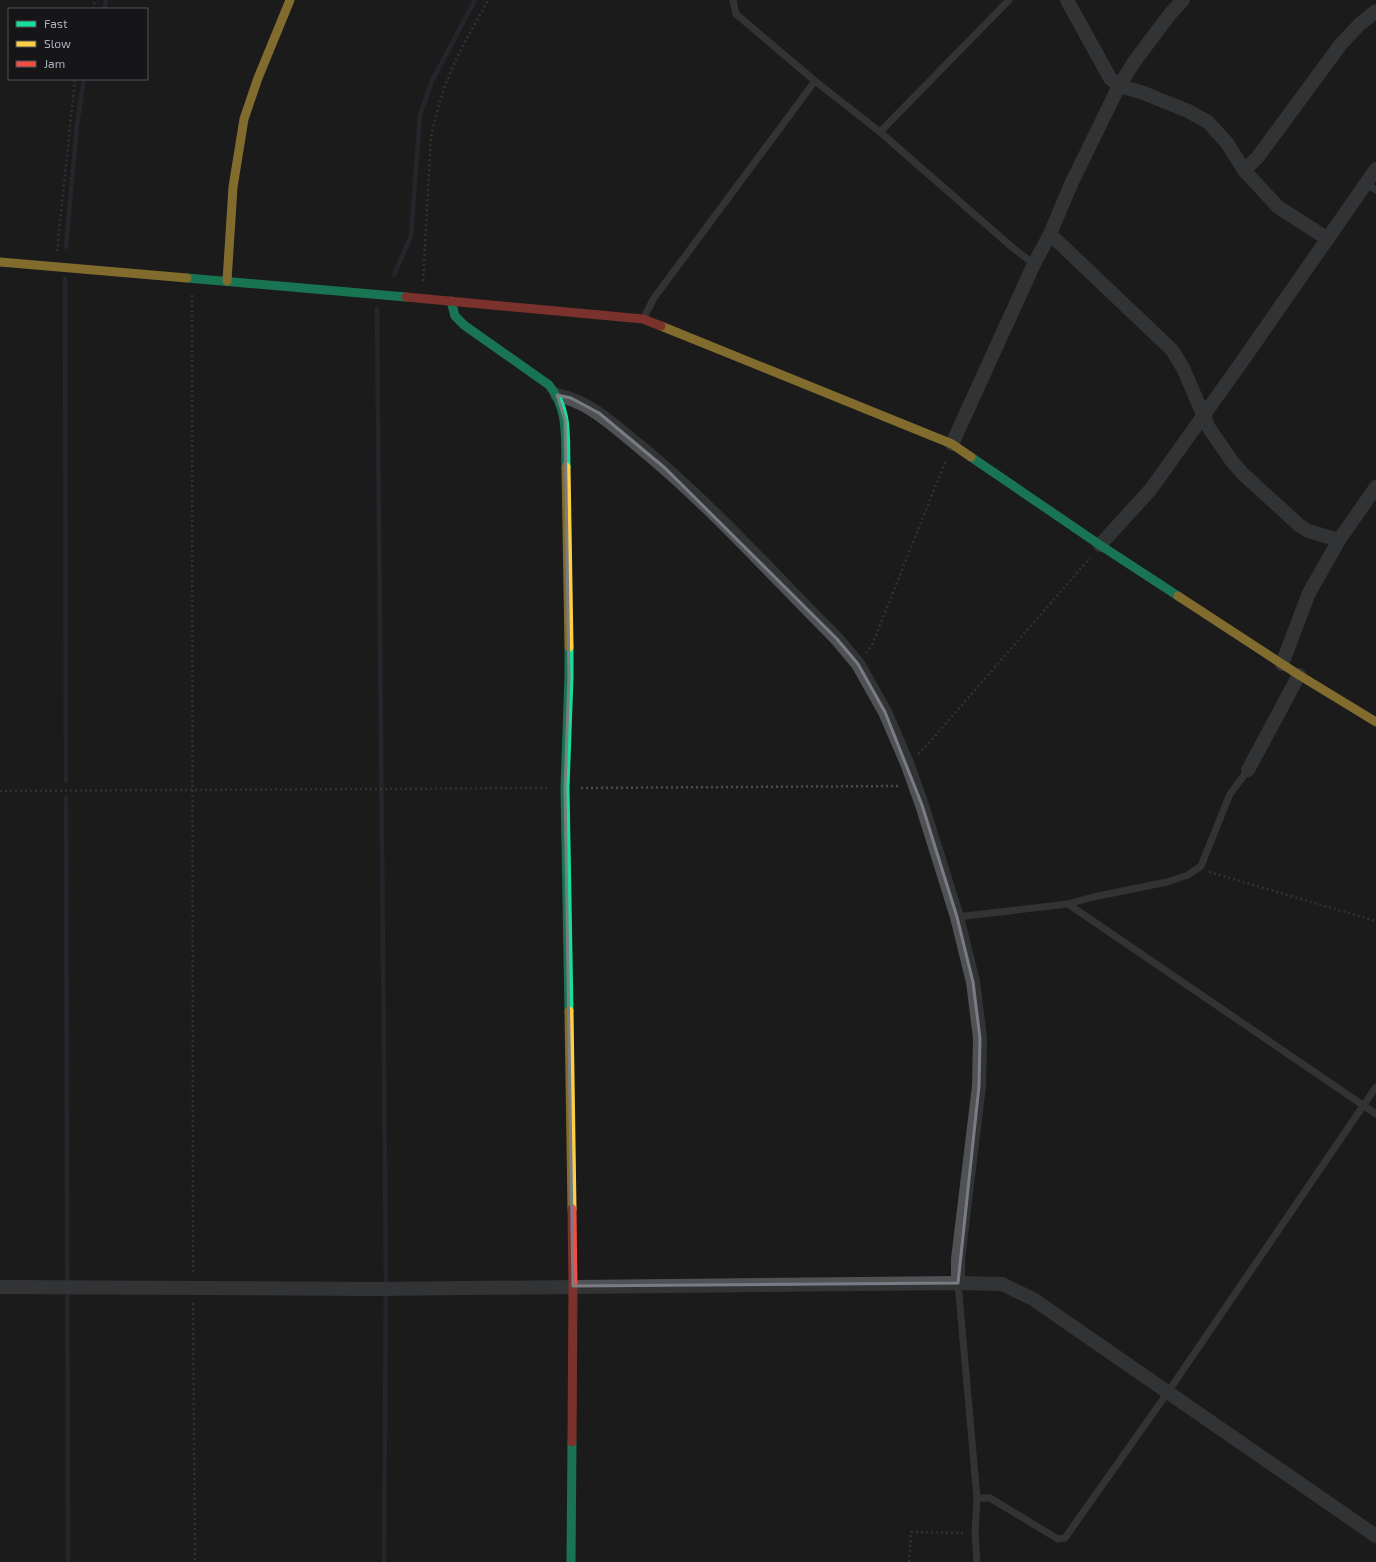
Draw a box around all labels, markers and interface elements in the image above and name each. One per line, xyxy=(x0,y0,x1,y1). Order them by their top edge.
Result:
legend xyxy=(8,8,148,80)
text: Fast xyxy=(44,16,68,30)
text: Slow xyxy=(44,36,71,50)
text: Jam xyxy=(44,56,65,70)

